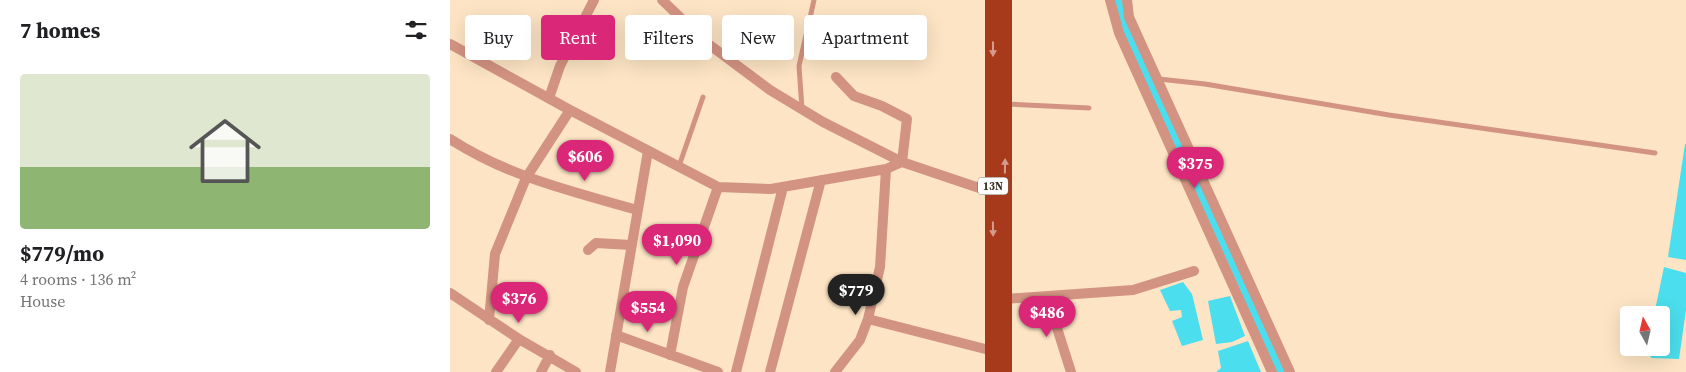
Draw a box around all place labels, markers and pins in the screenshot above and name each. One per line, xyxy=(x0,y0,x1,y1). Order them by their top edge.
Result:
pin: $606 xyxy=(555,140,615,182)
pin: $375 xyxy=(1165,146,1225,189)
pin: $1,090 xyxy=(636,224,718,266)
pin: $779 xyxy=(826,274,886,316)
pin: $376 xyxy=(489,282,549,324)
pin: $554 xyxy=(618,290,678,333)
pin: $486 xyxy=(1017,296,1077,338)

